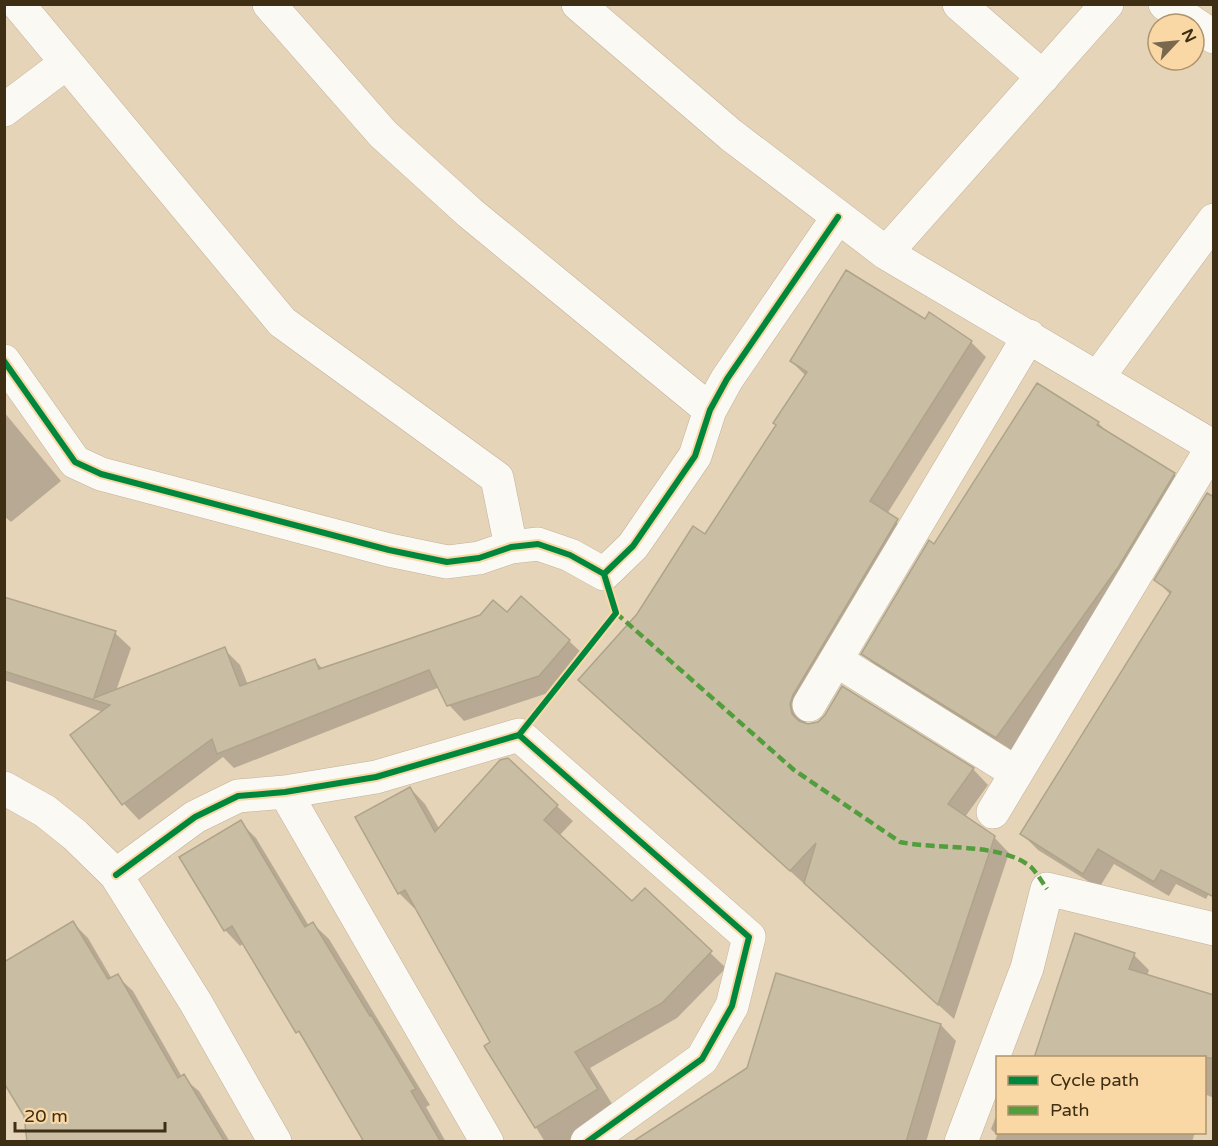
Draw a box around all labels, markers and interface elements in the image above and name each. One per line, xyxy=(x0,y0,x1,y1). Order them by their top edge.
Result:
north arrow xyxy=(1146,12,1206,72)
text: N xyxy=(1177,26,1200,46)
legend xyxy=(996,1056,1206,1134)
text: Cycle path xyxy=(1050,1069,1139,1091)
scale bar xyxy=(15,1095,165,1133)
text: Path xyxy=(1050,1099,1089,1121)
text: 20 m xyxy=(24,1105,68,1127)

